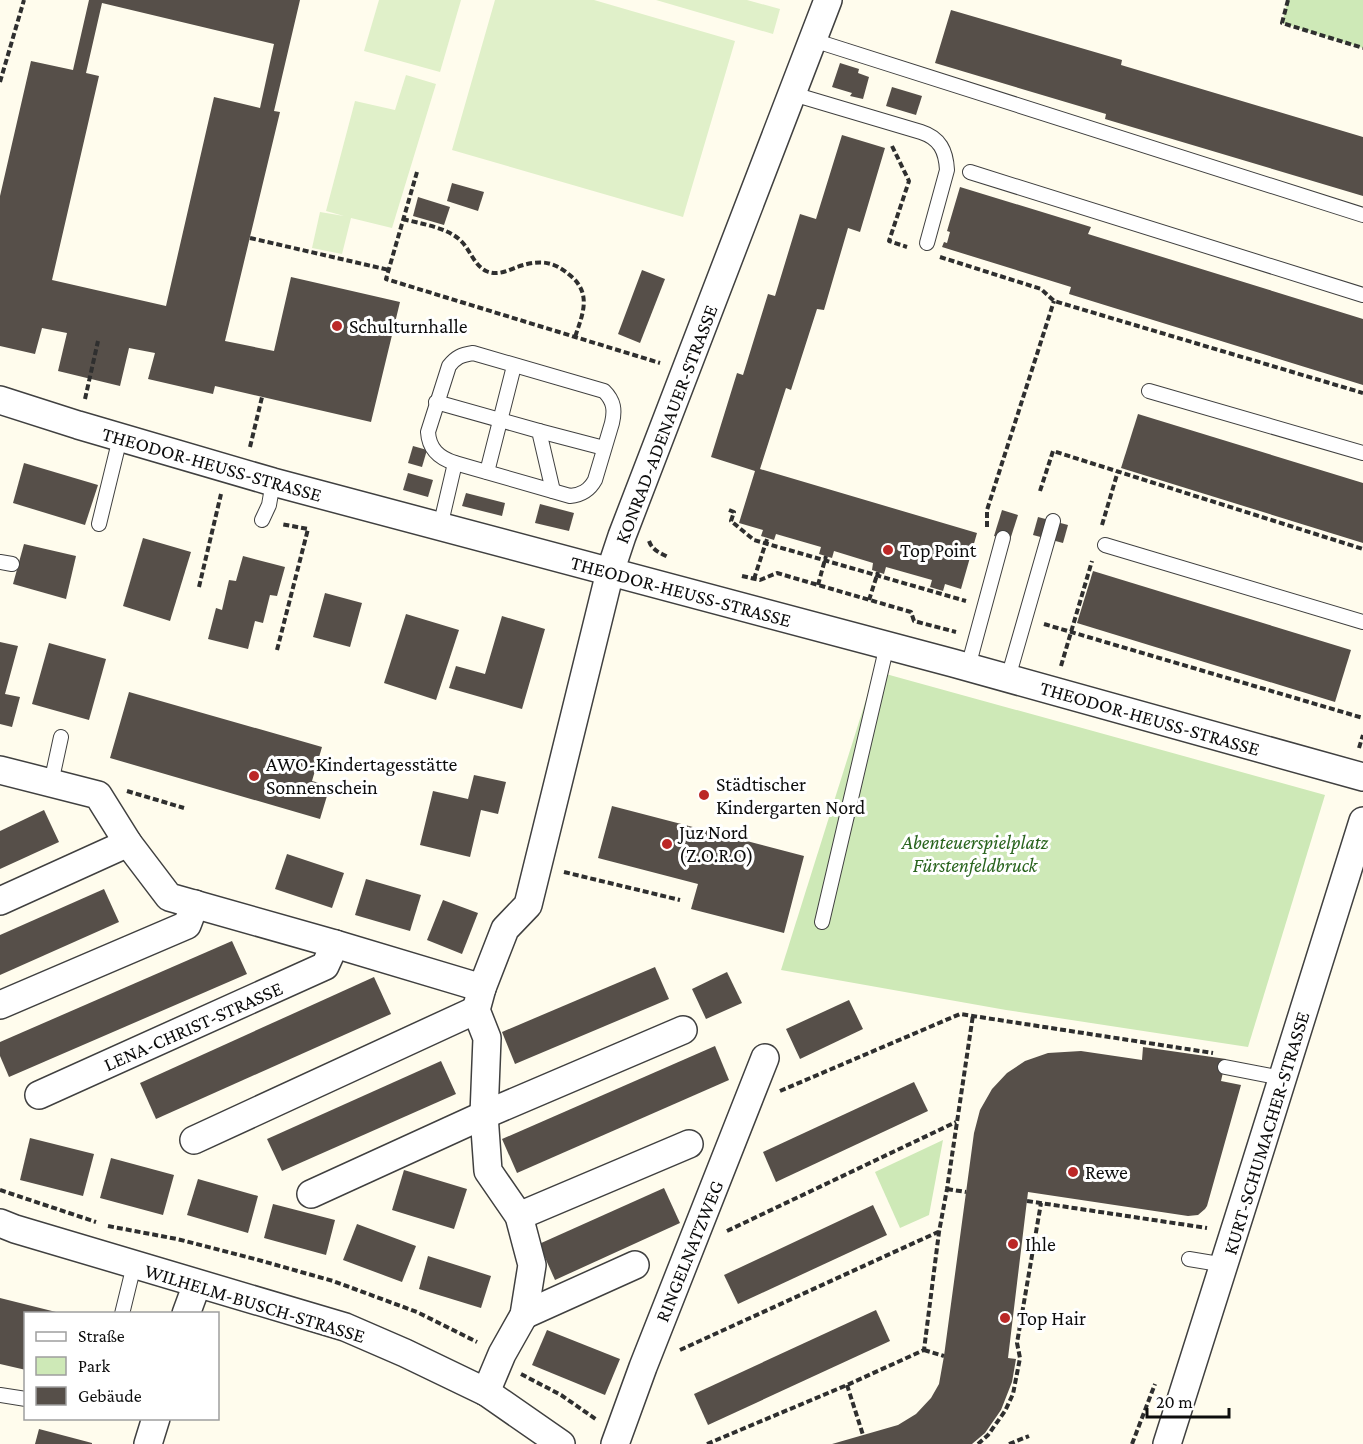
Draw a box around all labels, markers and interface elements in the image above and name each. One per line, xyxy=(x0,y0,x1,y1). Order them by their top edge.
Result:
street label: KONRAD-ADENAUER-STRASSE xyxy=(610,302,722,546)
place label: Schulturnhalle xyxy=(349,315,468,337)
marker: Schulturnhalle xyxy=(330,319,344,333)
street label: THEODOR-HEUSS-STRASSE xyxy=(100,422,324,506)
place label: Top Point xyxy=(900,539,977,562)
marker: Top Point xyxy=(881,543,895,557)
street label: THEODOR-HEUSS-STRASSE xyxy=(568,551,794,631)
street label: THEODOR-HEUSS-STRASSE xyxy=(1038,676,1262,760)
place label: AWO-Kindertagesstätte Sonnenschein xyxy=(266,753,457,798)
marker: AWO-Kindertagesstätte Sonnenschein xyxy=(247,769,261,783)
place label: Städtischer Kindergarten Nord xyxy=(716,773,866,819)
marker: Städtischer Kindergarten Nord xyxy=(697,788,711,802)
place label: Juz Nord (Z.O.R.O) xyxy=(677,821,754,867)
park label: Abenteuerspielplatz Fürstenfeldbruck xyxy=(901,831,1049,877)
marker: Juz Nord (Z.O.R.O) xyxy=(660,837,674,851)
street label: LENA-CHRIST-STRASSE xyxy=(100,977,286,1075)
street label: KURT-SCHUMACHER-STRASSE xyxy=(1218,1009,1314,1257)
place label: Rewe xyxy=(1085,1161,1128,1183)
marker: Rewe xyxy=(1066,1165,1080,1179)
street label: RINGELNATZWEG xyxy=(651,1177,727,1325)
place label: Ihle xyxy=(1025,1233,1056,1255)
marker: Ihle xyxy=(1006,1237,1020,1251)
street label: WILHELM-BUSCH-STRASSE xyxy=(142,1259,368,1347)
place label: Top Hair xyxy=(1017,1307,1086,1330)
marker: Top Hair xyxy=(998,1311,1012,1325)
legend xyxy=(24,1312,219,1420)
text: Straße xyxy=(78,1326,125,1346)
text: Park xyxy=(78,1356,110,1376)
scale bar xyxy=(1147,1381,1230,1419)
text: Gebäude xyxy=(78,1386,142,1406)
text: 20 m xyxy=(1156,1392,1193,1412)

